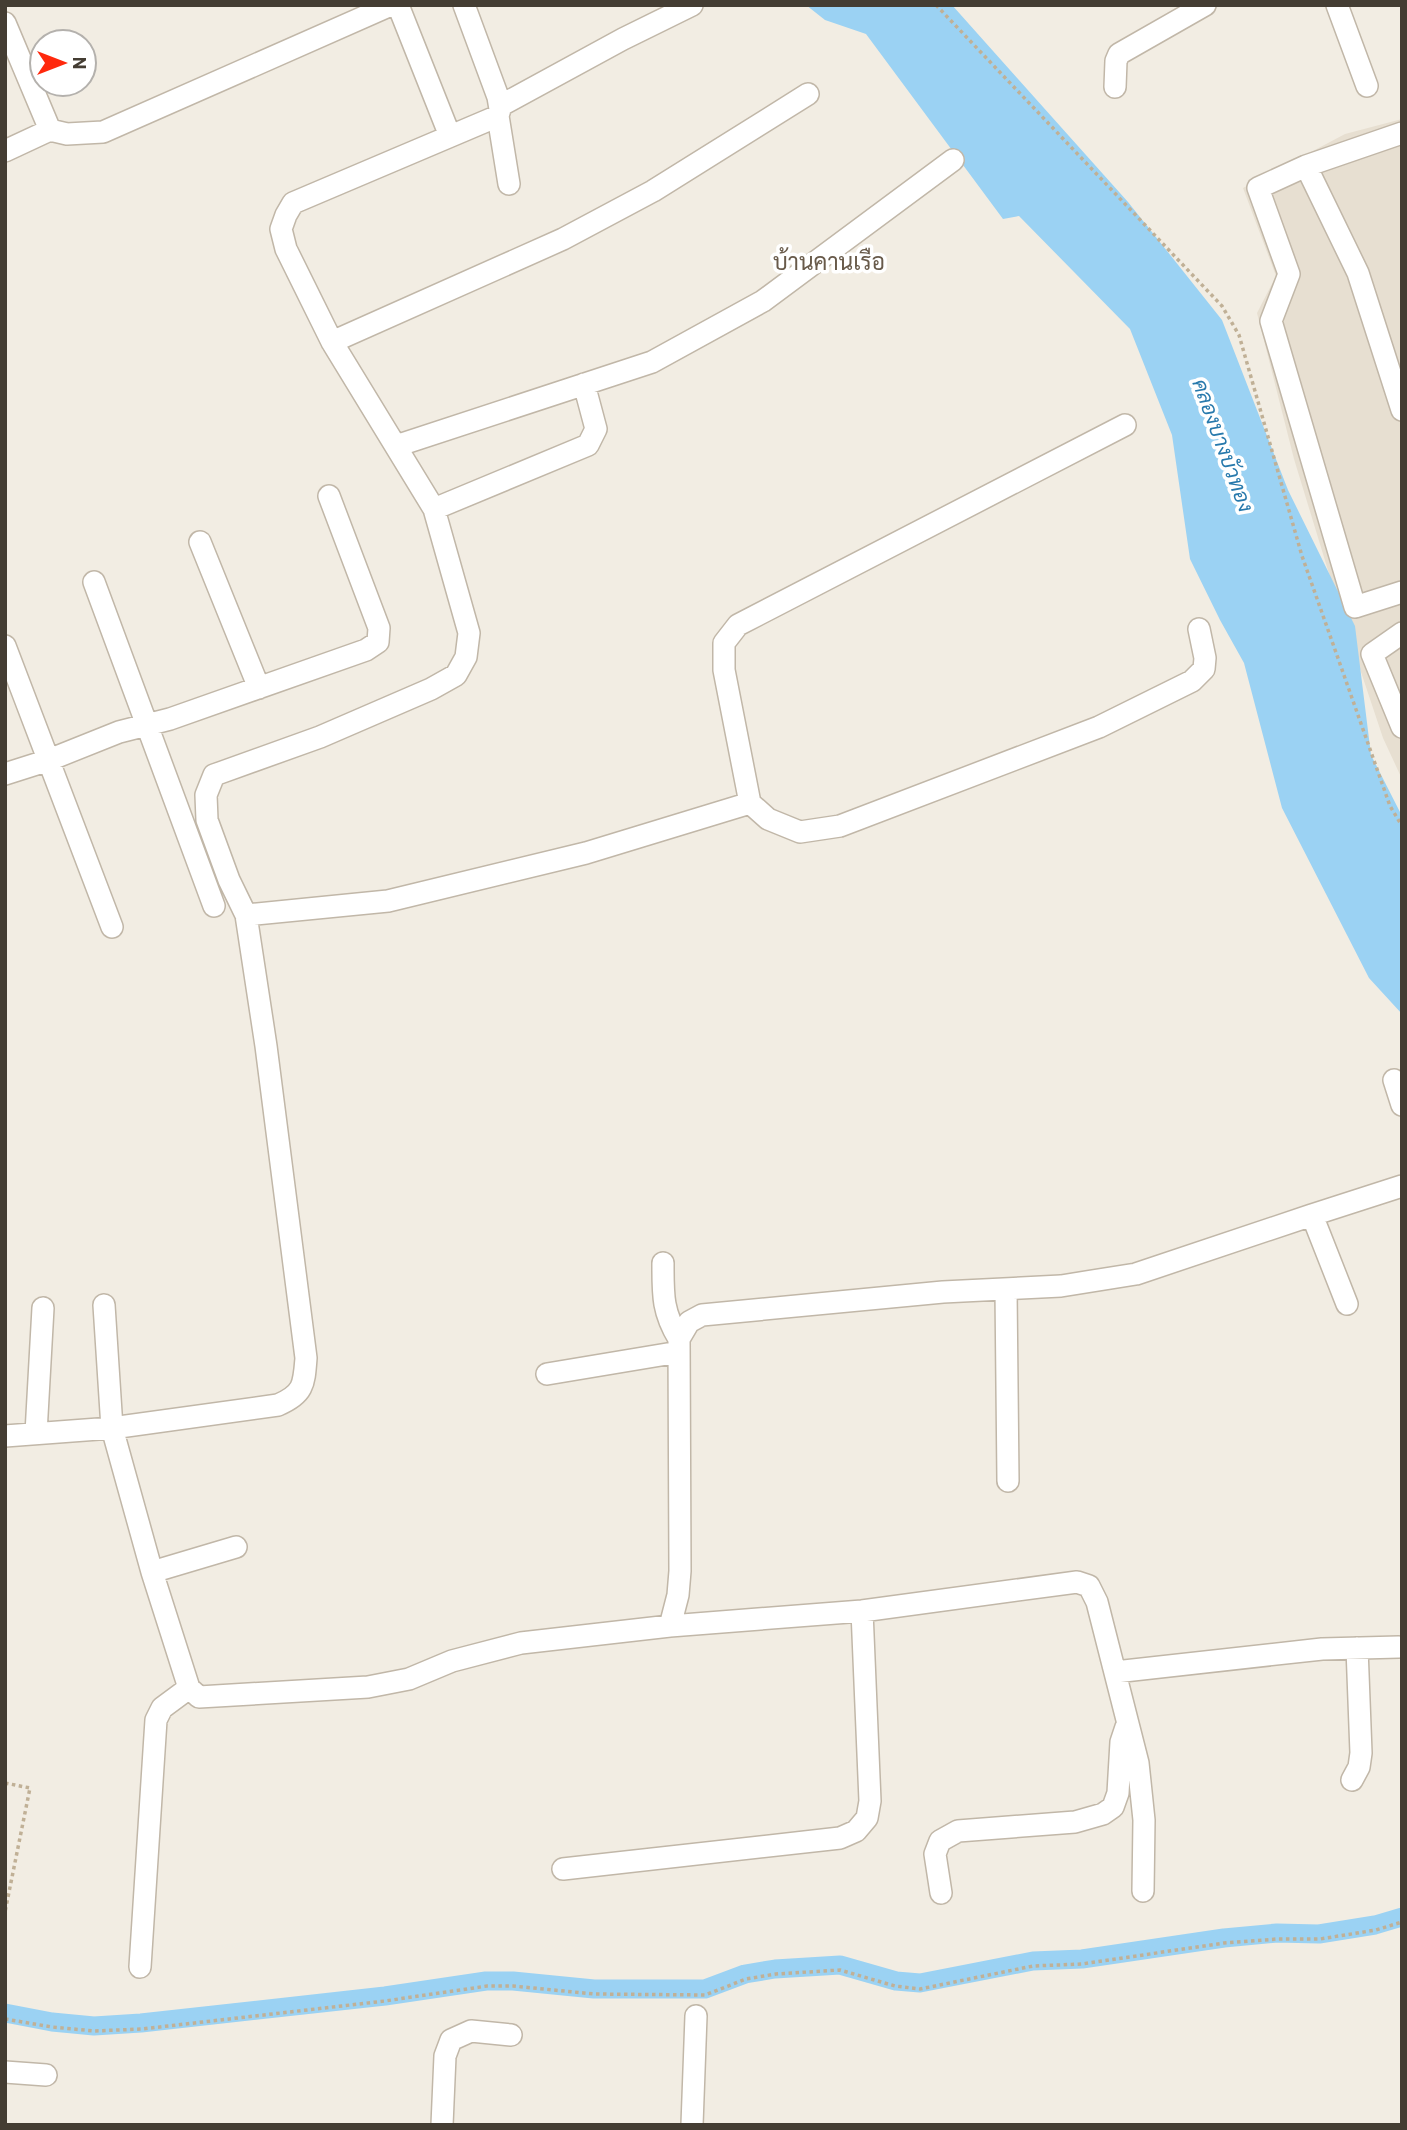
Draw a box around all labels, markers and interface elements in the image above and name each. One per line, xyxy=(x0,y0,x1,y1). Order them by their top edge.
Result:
north arrow xyxy=(28,28,98,98)
text: N xyxy=(69,57,92,69)
district label: บ้านคานเรือ xyxy=(773,247,885,275)
water label: คลองบางบัวทอง xyxy=(1188,375,1260,515)

